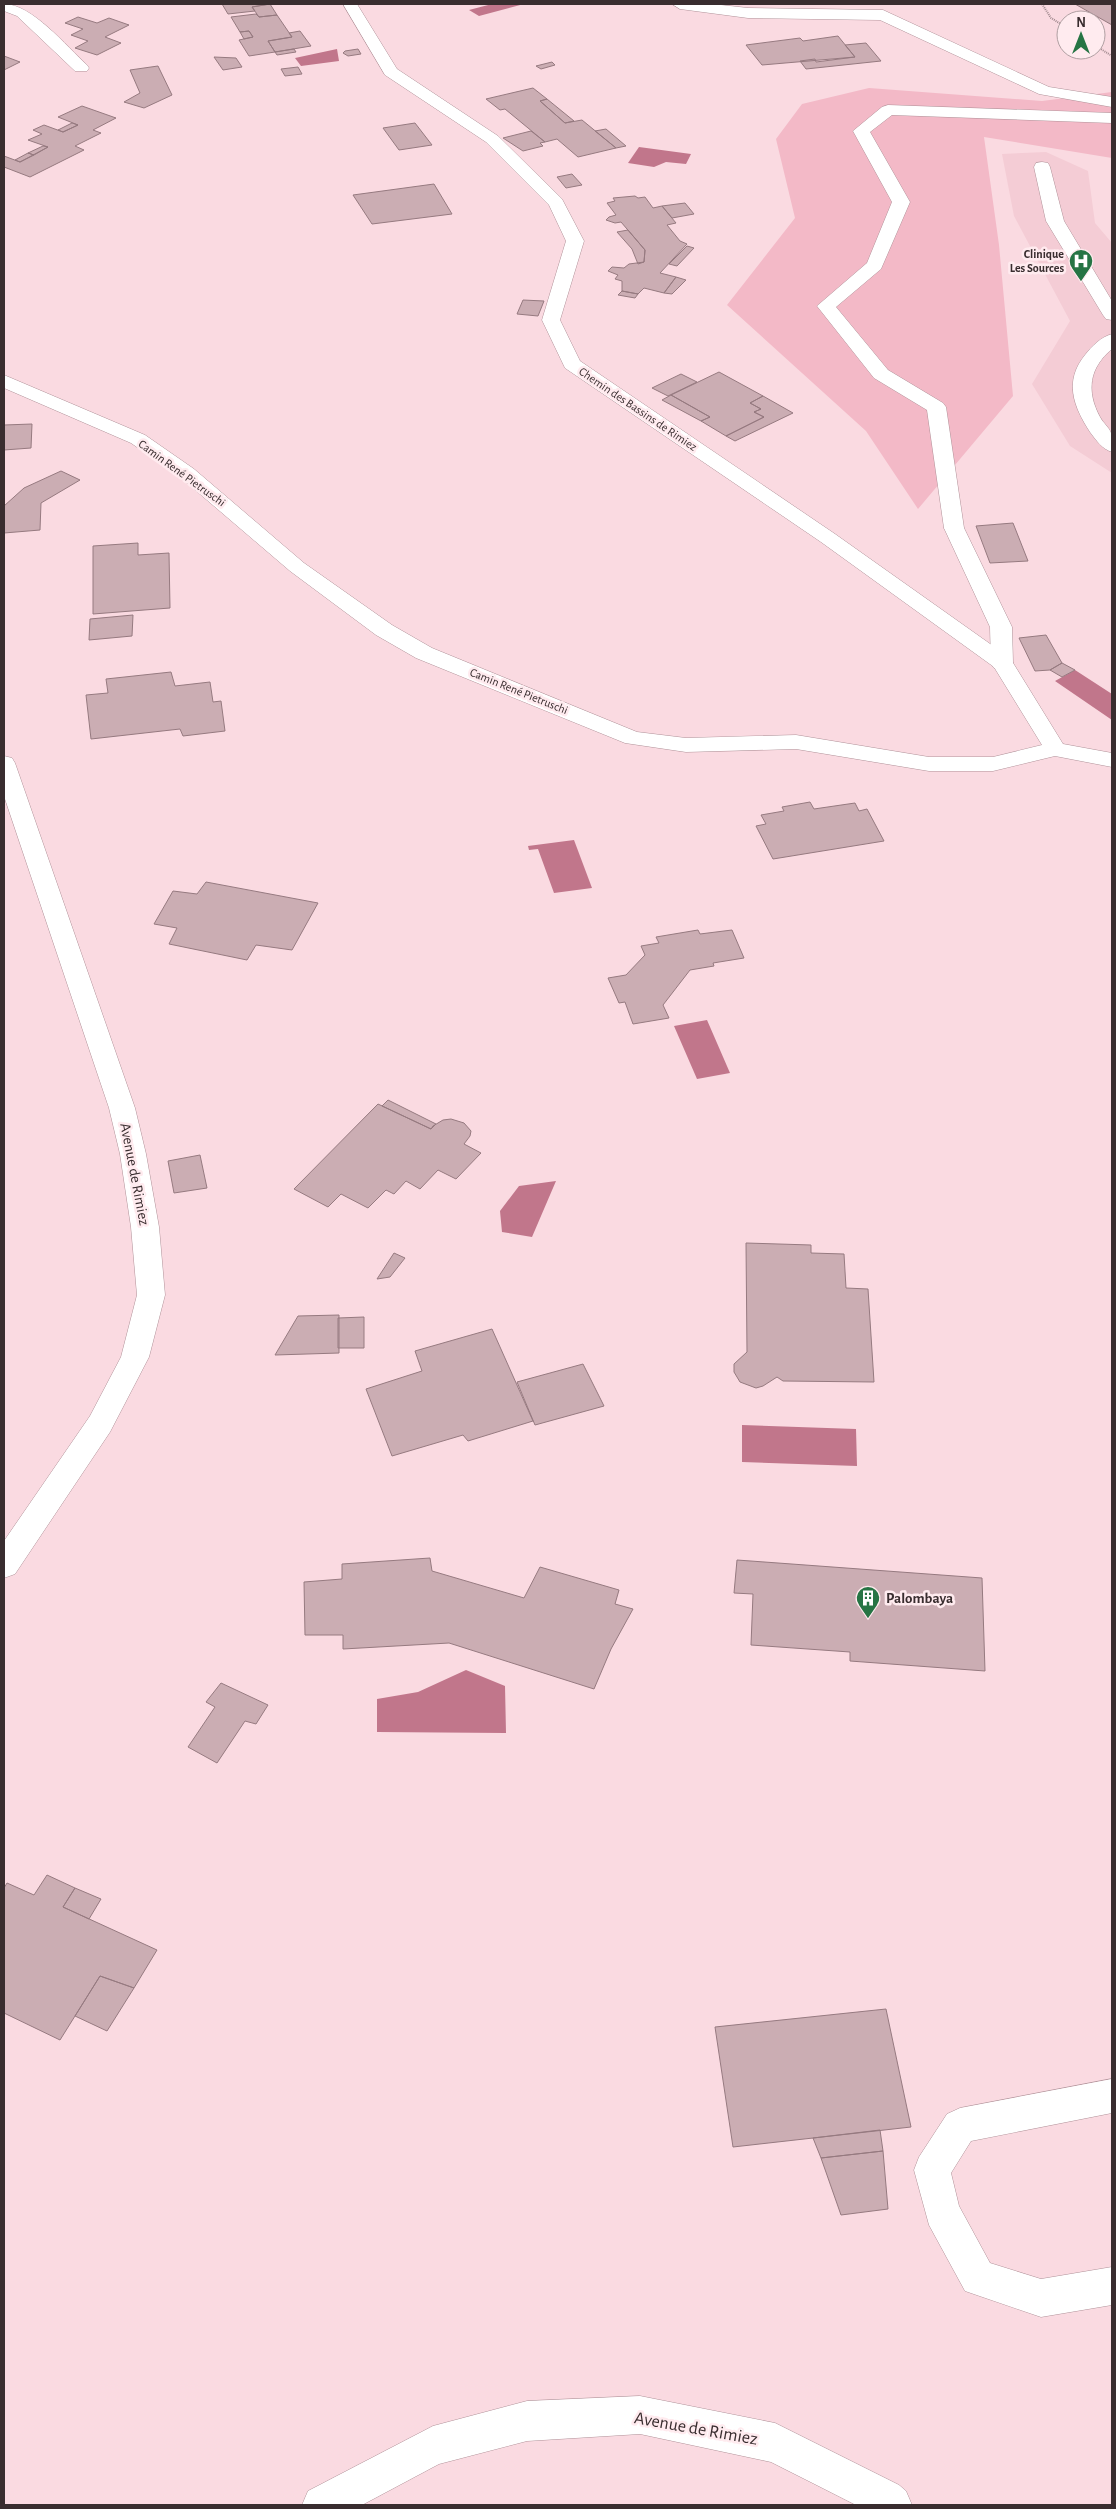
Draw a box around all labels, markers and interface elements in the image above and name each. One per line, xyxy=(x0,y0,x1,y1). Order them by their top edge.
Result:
north arrow xyxy=(1056,10,1106,60)
text: N xyxy=(1076,16,1086,30)
place label: Clinique Les Sources xyxy=(1010,248,1064,274)
hospital icon: Clinique Les Sources xyxy=(1068,248,1094,282)
street label: Chemin des Bassins de Rimiez xyxy=(577,365,699,453)
street label: Camin René Pietruschi xyxy=(136,437,228,509)
street label: Camin René Pietruschi xyxy=(468,666,570,716)
street label: Avenue de Rimiez xyxy=(117,1122,152,1227)
building icon: Palombaya xyxy=(855,1585,881,1619)
place label: Palombaya xyxy=(886,1591,953,1606)
street label: Avenue de Rimiez xyxy=(633,2409,759,2449)

